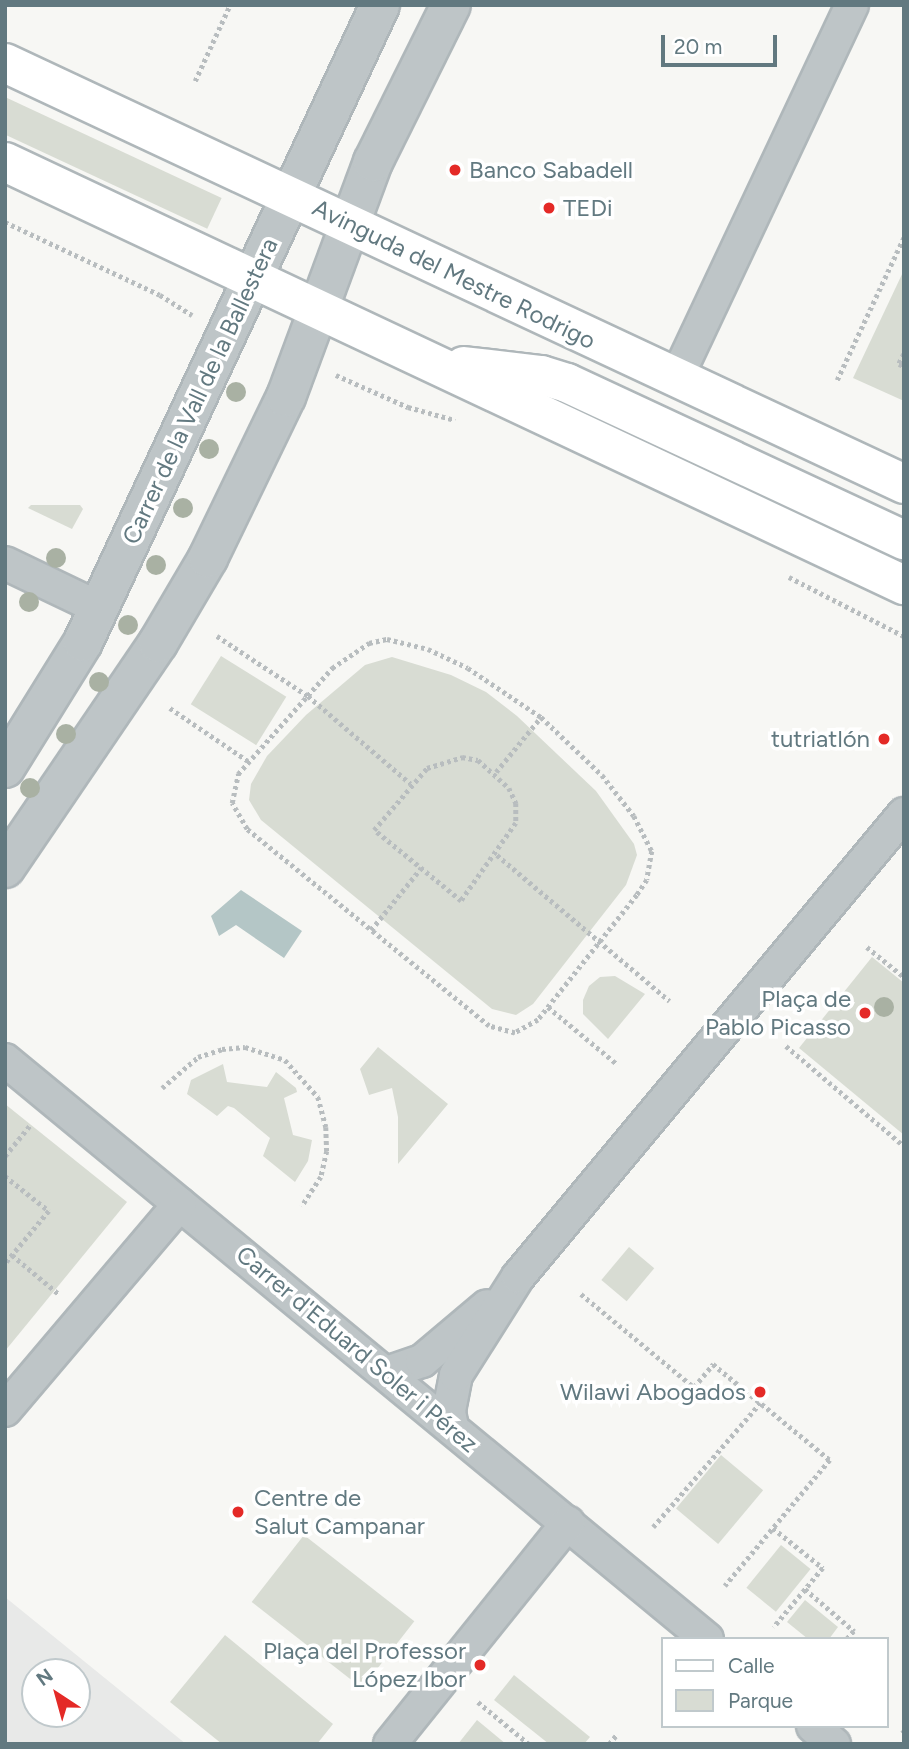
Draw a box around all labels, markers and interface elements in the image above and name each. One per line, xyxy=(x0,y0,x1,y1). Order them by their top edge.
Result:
scale bar xyxy=(664,21,780,65)
text: 20 m xyxy=(674,34,722,59)
place label: Banco Sabadell xyxy=(469,156,633,184)
marker: Banco Sabadell xyxy=(447,162,463,178)
street label: Avinguda del Mestre Rodrigo xyxy=(308,193,600,355)
place label: TEDi xyxy=(563,194,613,222)
marker: TEDi xyxy=(541,200,557,216)
street label: Carrer de la Vall de la Ballestera xyxy=(116,233,284,549)
place label: tutriatlón xyxy=(771,725,870,753)
marker: tutriatlón xyxy=(876,731,892,747)
place label: Plaça de Pablo Picasso xyxy=(705,985,851,1041)
marker: Plaça de Pablo Picasso xyxy=(857,1005,873,1021)
street label: Carrer d'Eduard Soler i Pérez xyxy=(230,1240,484,1458)
place label: Wilawi Abogados xyxy=(560,1378,746,1406)
marker: Wilawi Abogados xyxy=(752,1384,768,1400)
place label: Centre de Salut Campanar xyxy=(254,1484,425,1540)
marker: Centre de Salut Campanar xyxy=(228,1502,248,1522)
place label: Plaça del Professor López Ibor xyxy=(263,1637,466,1693)
legend xyxy=(660,1637,888,1728)
text: Calle xyxy=(728,1653,775,1678)
marker: Plaça del Professor López Ibor xyxy=(472,1657,488,1673)
north arrow xyxy=(21,1658,91,1728)
text: N xyxy=(32,1664,57,1691)
text: Parque xyxy=(728,1688,793,1713)

